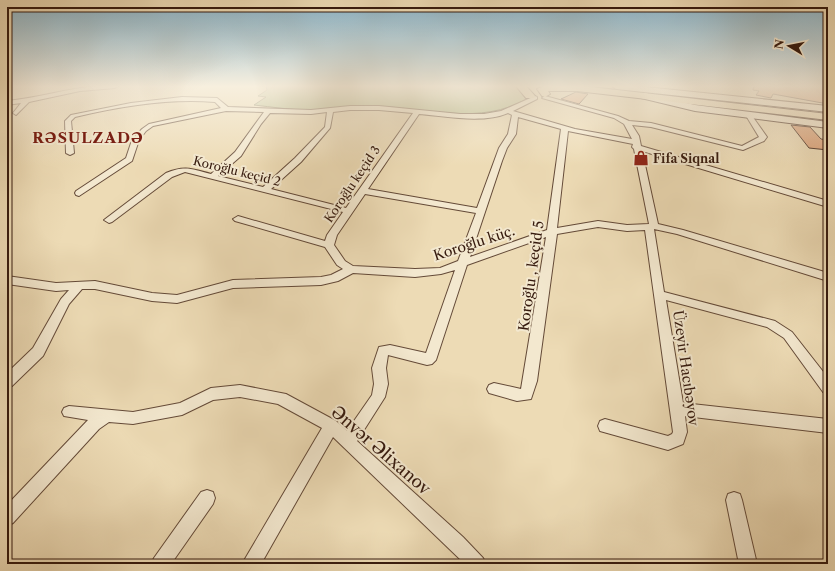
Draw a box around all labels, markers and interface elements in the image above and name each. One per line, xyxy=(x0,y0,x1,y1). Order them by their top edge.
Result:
north arrow xyxy=(769,26,809,66)
text: N xyxy=(771,38,787,50)
district label: RƏSULZADƏ xyxy=(32,128,144,147)
street label: Koroğlu keçid 3 xyxy=(321,143,383,225)
shop icon: Fifa Siqnal xyxy=(632,149,650,167)
place label: Fifa Siqnal xyxy=(653,151,719,166)
street label: Koroğlu keçid 2 xyxy=(192,153,282,189)
street label: Koroğlu , keçid 5 xyxy=(514,220,548,332)
street label: Koroğlu küç. xyxy=(431,221,517,265)
street label: Üzeyir Hacıbəyov xyxy=(669,309,703,427)
street label: Ənvər Əlixanov xyxy=(327,402,435,499)

